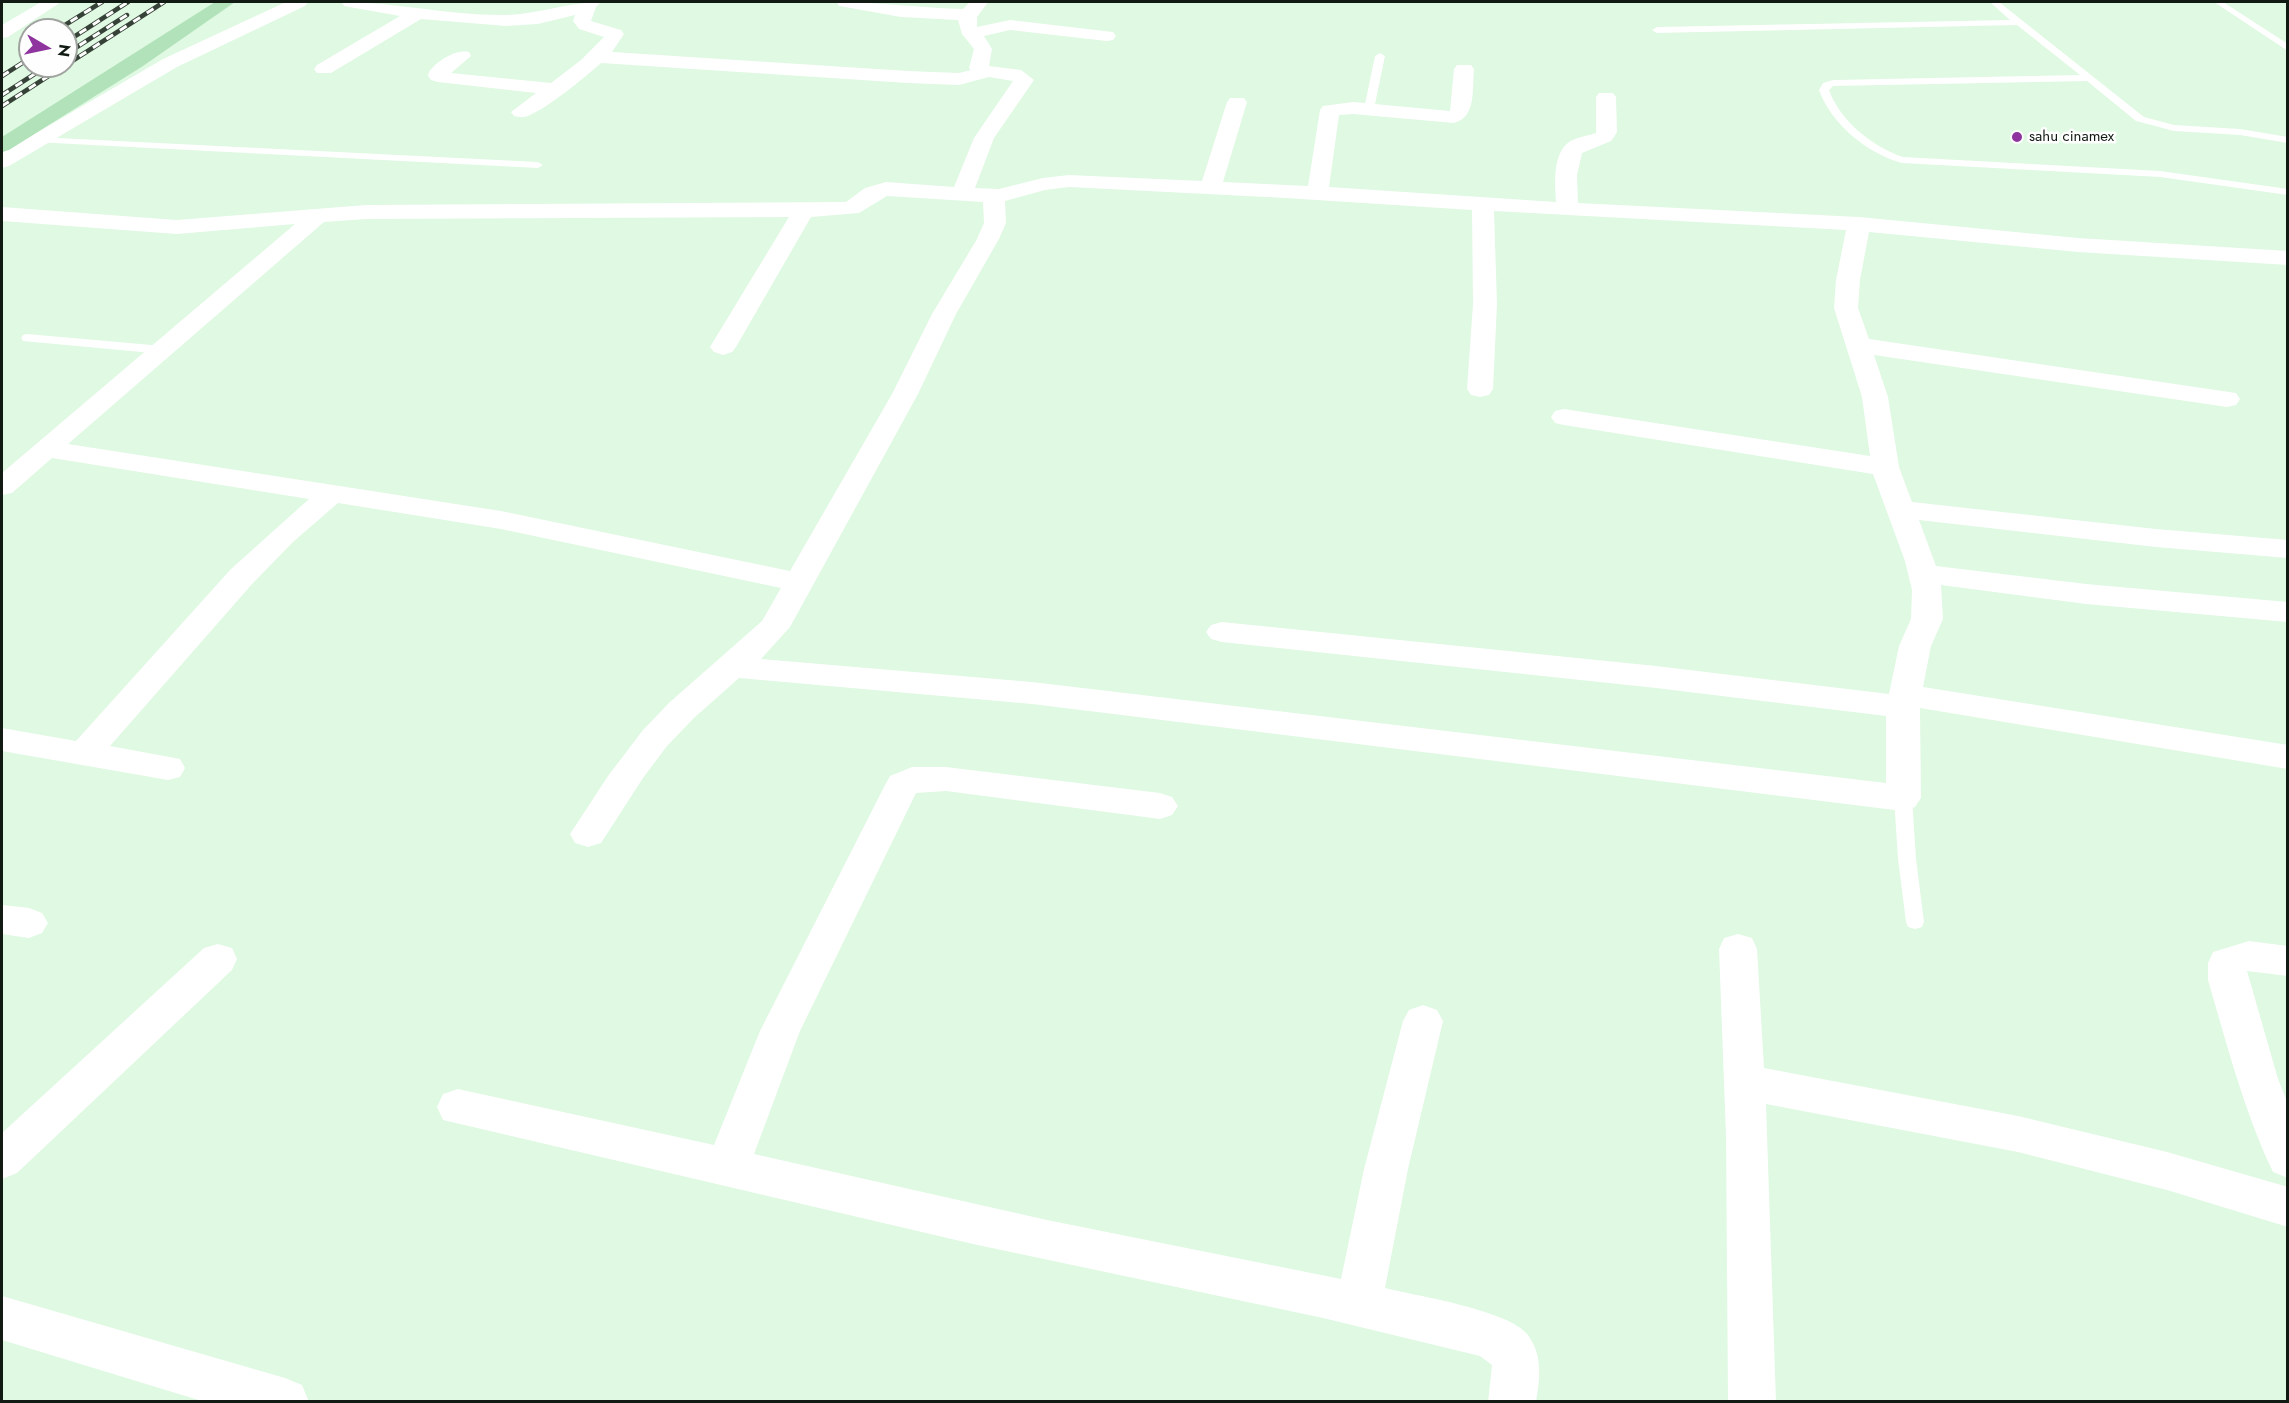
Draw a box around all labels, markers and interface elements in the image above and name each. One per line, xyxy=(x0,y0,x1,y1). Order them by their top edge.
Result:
north arrow xyxy=(18,18,78,78)
text: N xyxy=(52,43,77,59)
place label: sahu cinamex xyxy=(2029,128,2114,146)
marker: sahu cinamex xyxy=(2010,130,2024,144)

